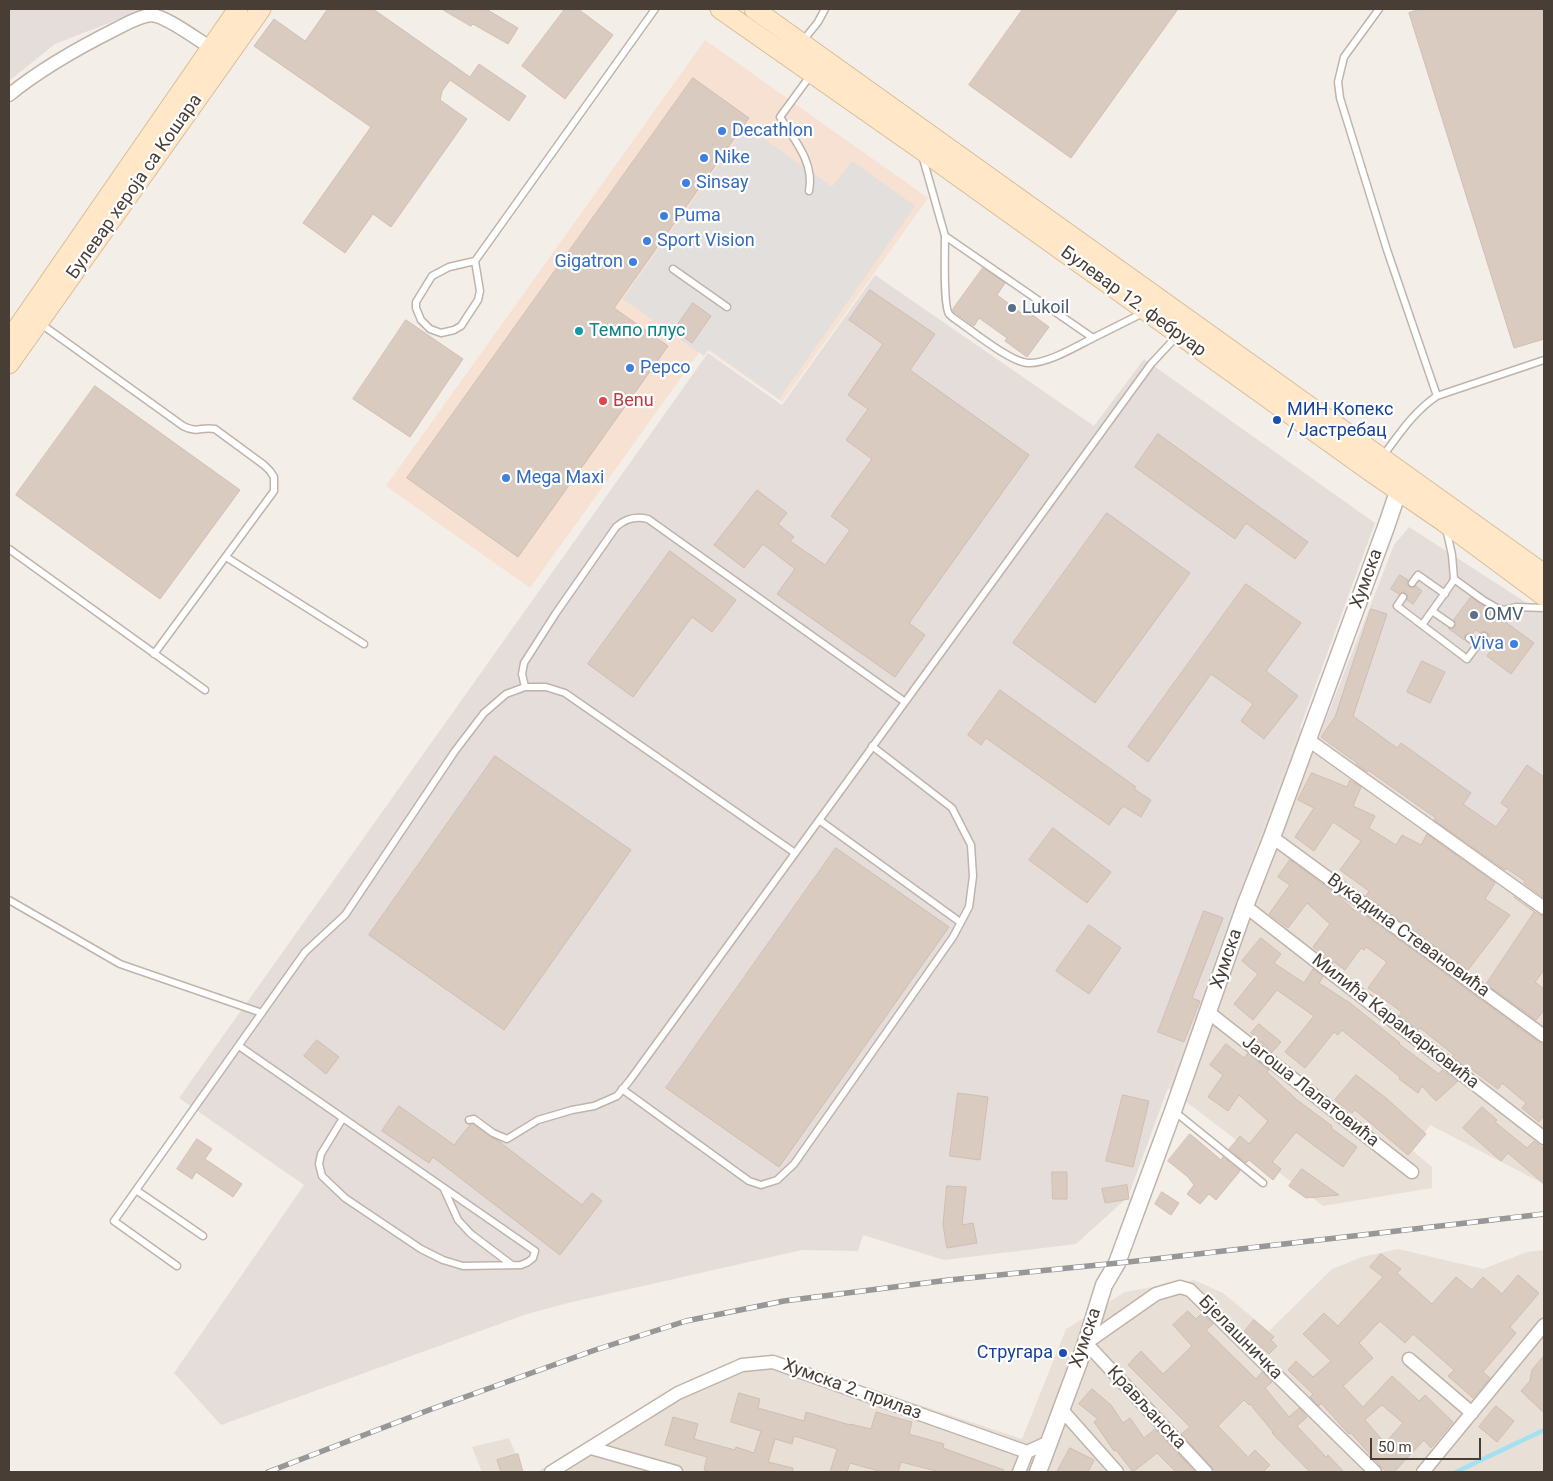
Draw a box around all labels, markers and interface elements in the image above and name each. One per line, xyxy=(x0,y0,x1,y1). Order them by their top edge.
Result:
street label: Булевар хероја са Кошара xyxy=(63,90,207,284)
place label: Decathlon xyxy=(732,120,813,142)
marker: Decathlon xyxy=(716,125,728,137)
place label: Nike xyxy=(714,147,750,169)
marker: Nike xyxy=(698,152,710,164)
place label: Sinsay xyxy=(696,172,748,194)
marker: Sinsay xyxy=(680,177,692,189)
place label: Puma xyxy=(674,205,721,227)
marker: Puma xyxy=(658,210,670,222)
place label: Sport Vision xyxy=(657,230,755,252)
marker: Sport Vision xyxy=(641,235,653,247)
street label: Булевар 12. фебруар xyxy=(1056,242,1210,362)
place label: Gigatron xyxy=(554,251,623,273)
marker: Gigatron xyxy=(627,256,639,268)
place label: Lukoil xyxy=(1022,297,1069,319)
marker: Lukoil xyxy=(1006,302,1018,314)
place label: Темпо плус xyxy=(589,320,686,342)
marker: Темпо плус xyxy=(573,325,585,337)
place label: Pepco xyxy=(640,357,691,379)
marker: Pepco xyxy=(624,362,636,374)
place label: Benu xyxy=(613,390,654,412)
marker: Benu xyxy=(597,395,609,407)
place label: МИН Копекс / Јастребац xyxy=(1287,399,1393,442)
marker: МИН Копекс / Јастребац xyxy=(1271,414,1283,426)
place label: Mega Maxi xyxy=(516,467,604,489)
marker: Mega Maxi xyxy=(500,472,512,484)
street label: Хумска xyxy=(1346,546,1388,612)
place label: OMV xyxy=(1484,604,1524,626)
marker: OMV xyxy=(1468,609,1480,621)
place label: Viva xyxy=(1470,633,1504,655)
marker: Viva xyxy=(1508,638,1520,650)
street label: Вукадина Стевановића xyxy=(1322,870,1494,1002)
street label: Хумска xyxy=(1207,926,1247,992)
street label: Милића Карамарковића xyxy=(1307,950,1483,1094)
street label: Јагоша Лалатовића xyxy=(1237,1032,1383,1152)
street label: Бјелашничка xyxy=(1193,1291,1287,1385)
street label: Хумска xyxy=(1066,1305,1106,1371)
place label: Стругара xyxy=(977,1342,1053,1364)
marker: Стругара xyxy=(1057,1347,1069,1359)
street label: Хумска 2. прилаз xyxy=(780,1355,924,1425)
street label: Крављанска xyxy=(1102,1362,1190,1454)
scale bar xyxy=(1373,1428,1484,1460)
text: 50 m xyxy=(1378,1438,1412,1456)

